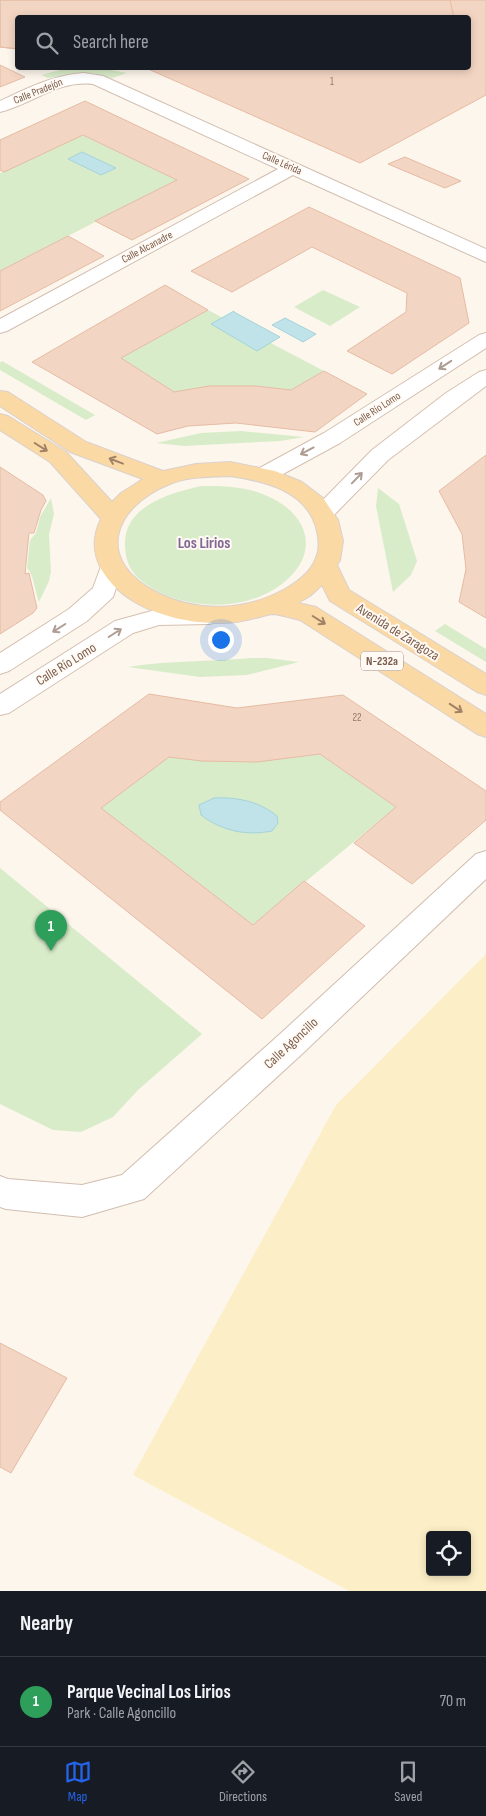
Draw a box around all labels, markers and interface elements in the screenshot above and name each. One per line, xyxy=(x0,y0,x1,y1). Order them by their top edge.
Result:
search box xyxy=(15,15,471,70)
icon: search xyxy=(33,29,61,57)
text: Search here xyxy=(73,31,149,54)
street label: Calle Pradejón xyxy=(12,75,65,107)
house number: 1 xyxy=(330,75,334,88)
street label: Calle Lérida xyxy=(260,149,304,177)
street label: Calle Alcanadre xyxy=(119,228,175,266)
one-way arrow xyxy=(438,360,452,370)
street label: Calle Río Lomo xyxy=(351,389,403,429)
one-way arrow xyxy=(34,443,48,453)
one-way arrow xyxy=(301,447,315,457)
one-way arrow xyxy=(109,456,124,465)
one-way arrow xyxy=(351,472,363,485)
district label: Los Lirios xyxy=(178,534,230,553)
street label: Avenida de Zaragoza xyxy=(353,599,443,664)
one-way arrow xyxy=(311,616,325,626)
one-way arrow xyxy=(52,623,66,633)
your location xyxy=(208,627,234,653)
one-way arrow xyxy=(108,628,122,638)
street label: Calle Río Lomo xyxy=(33,639,99,689)
road number: N-232a xyxy=(361,651,403,670)
one-way arrow xyxy=(448,703,462,713)
house number: 22 xyxy=(352,711,362,724)
pin: 1 xyxy=(35,910,67,951)
street label: Calle Agoncillo xyxy=(260,1014,322,1072)
map controls xyxy=(426,1531,471,1576)
button: locate xyxy=(426,1531,471,1576)
text: Nearby xyxy=(20,1611,73,1636)
text: Parque Vecinal Los Lirios xyxy=(67,1681,231,1704)
text: 1 xyxy=(33,1692,39,1711)
text: 70 m xyxy=(440,1692,466,1711)
text: Park · Calle Agoncillo xyxy=(67,1704,176,1723)
tab: Map xyxy=(64,1758,92,1805)
tab: Directions xyxy=(219,1758,267,1805)
tab: Saved xyxy=(394,1758,422,1805)

